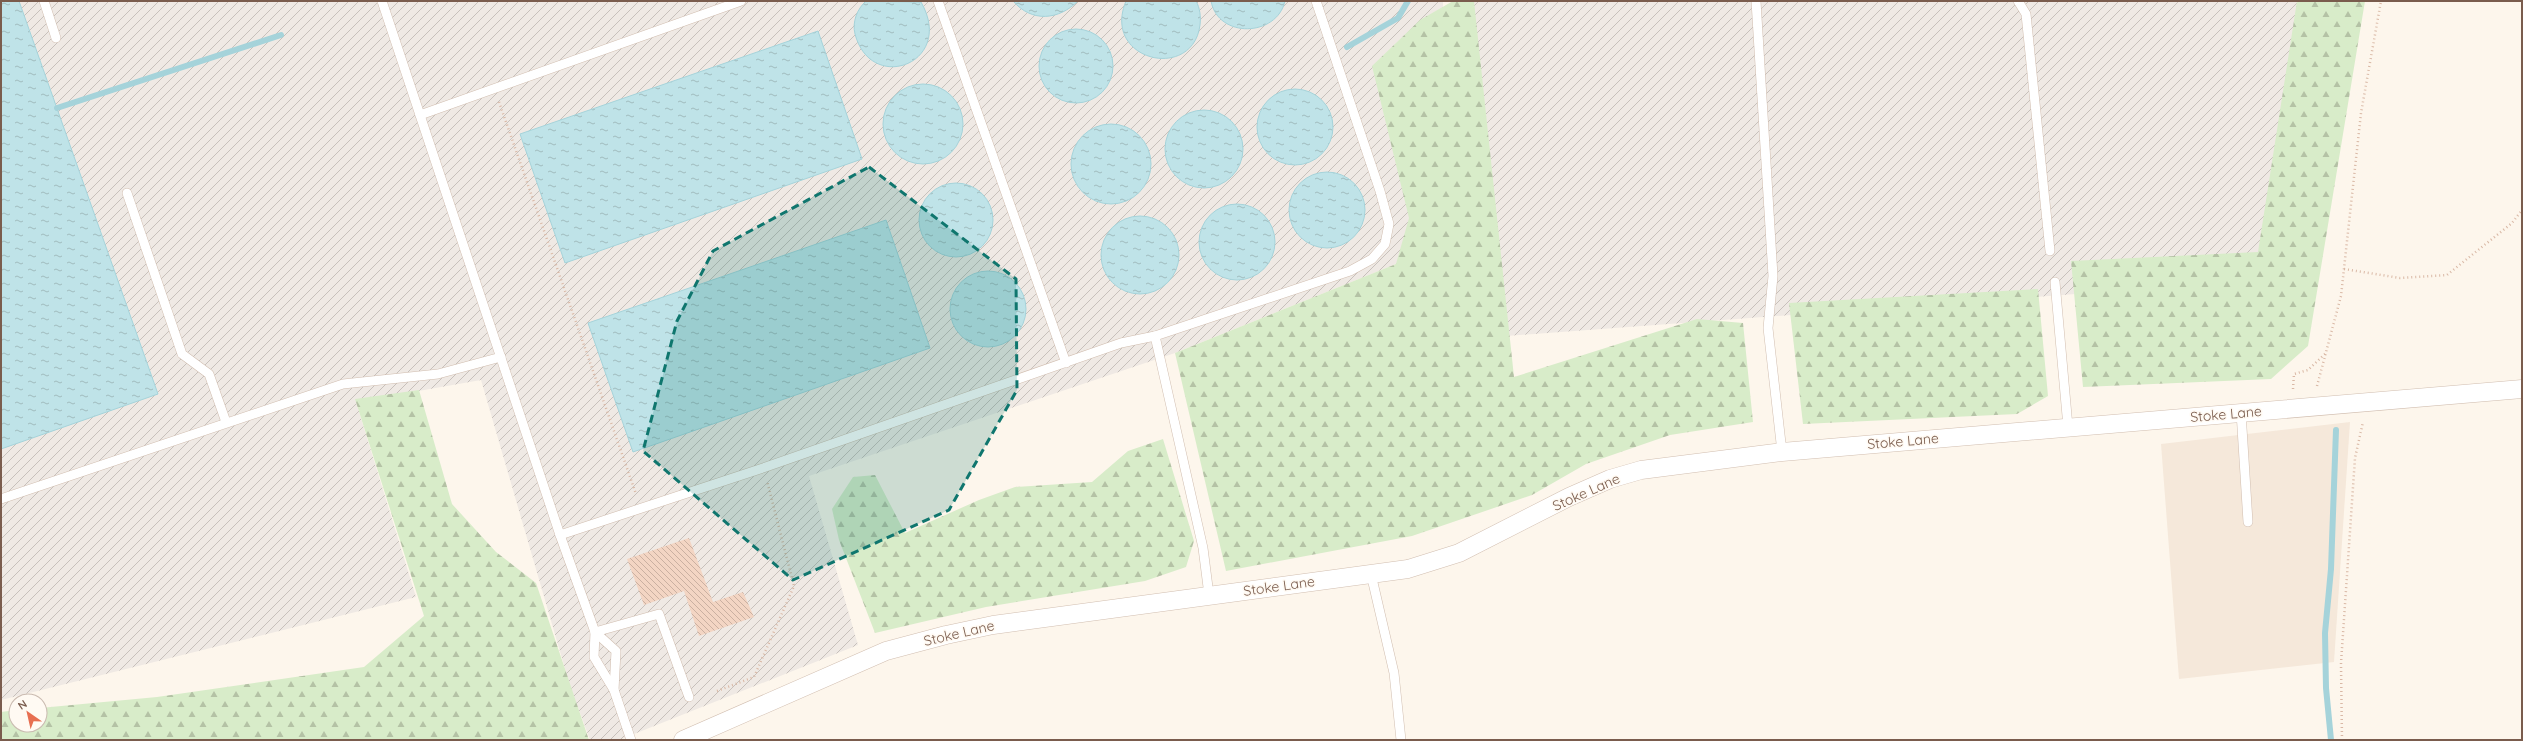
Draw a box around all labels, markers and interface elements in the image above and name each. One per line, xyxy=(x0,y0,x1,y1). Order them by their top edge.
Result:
street label: Stoke Lane xyxy=(2189,402,2263,426)
street label: Stoke Lane xyxy=(1866,429,1940,453)
street label: Stoke Lane xyxy=(1550,469,1623,515)
street label: Stoke Lane xyxy=(1242,572,1316,600)
street label: Stoke Lane xyxy=(922,616,996,650)
north arrow xyxy=(8,693,48,733)
text: N xyxy=(15,697,30,713)

